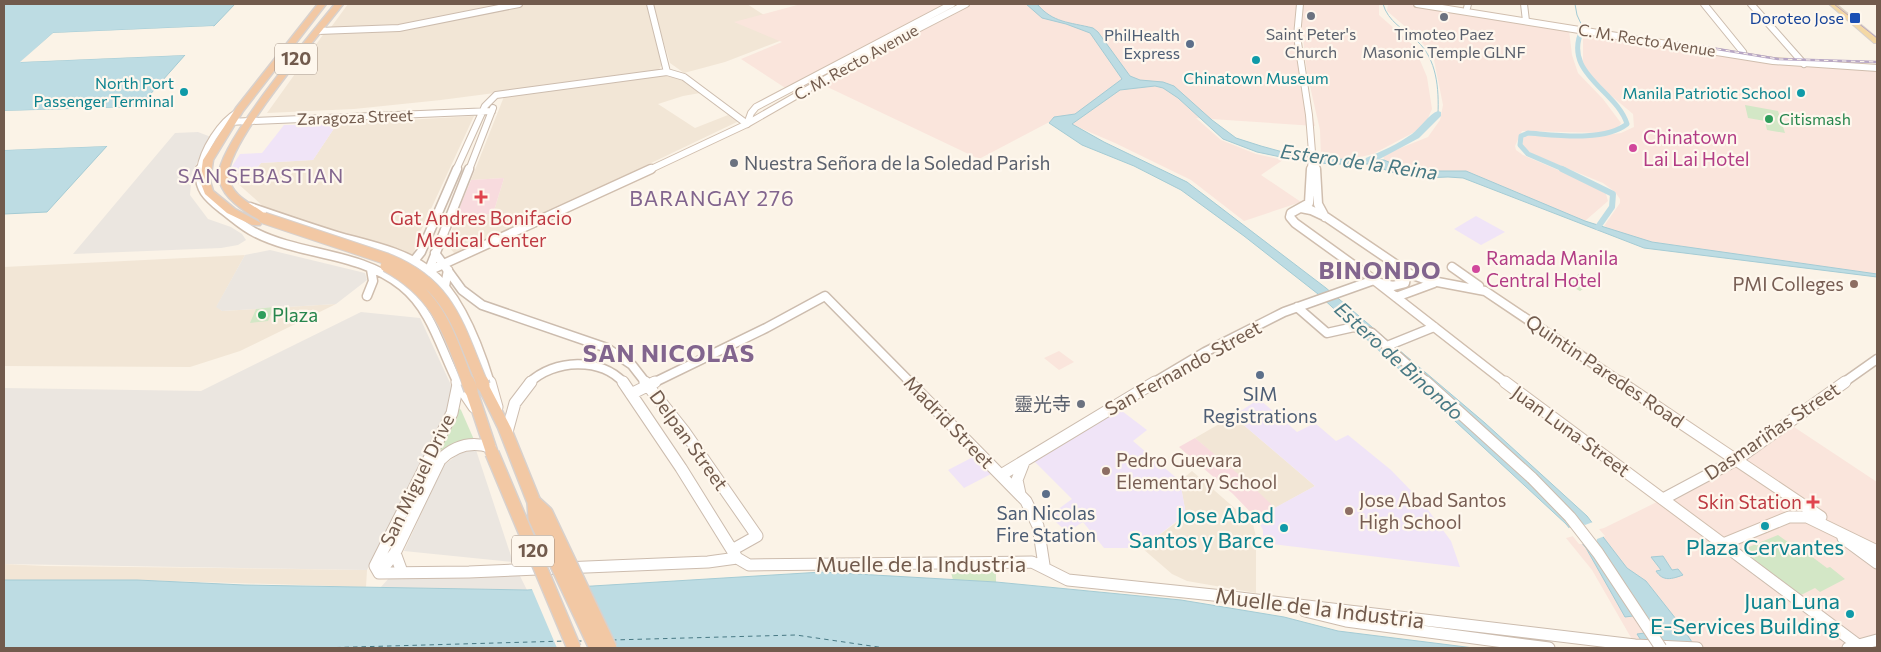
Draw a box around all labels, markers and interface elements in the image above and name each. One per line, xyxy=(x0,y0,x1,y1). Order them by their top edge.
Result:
place label: Doroteo Jose xyxy=(1750,8,1844,27)
marker: Saint Peter's Church xyxy=(1305,10,1317,22)
marker: Timoteo Paez Masonic Temple GLNF xyxy=(1438,11,1450,23)
marker: Doroteo Jose xyxy=(1848,11,1862,25)
street label: C. M. Recto Avenue xyxy=(1577,19,1717,60)
street label: C. M. Recto Avenue xyxy=(790,20,921,104)
place label: Saint Peter's Church xyxy=(1266,24,1356,61)
place label: Timoteo Paez Masonic Temple GLNF xyxy=(1362,24,1526,61)
place label: PhilHealth Express xyxy=(1104,25,1180,62)
marker: PhilHealth Express xyxy=(1184,38,1196,50)
road number: 120 xyxy=(275,44,317,74)
marker: Chinatown Museum xyxy=(1250,54,1262,66)
place label: Chinatown Museum xyxy=(1183,68,1329,87)
place label: North Port Passenger Terminal xyxy=(34,73,174,110)
place label: Manila Patriotic School xyxy=(1622,83,1791,102)
marker: North Port Passenger Terminal xyxy=(178,86,190,98)
marker: Manila Patriotic School xyxy=(1795,87,1807,99)
street label: Zaragoza Street xyxy=(296,105,414,128)
place label: Citismash xyxy=(1779,109,1851,128)
marker: Citismash xyxy=(1763,113,1775,125)
place label: Chinatown Lai Lai Hotel xyxy=(1643,125,1750,170)
water label: Estero de la Reina xyxy=(1279,138,1439,184)
marker: Chinatown Lai Lai Hotel xyxy=(1627,142,1639,154)
place label: Nuestra Señora de la Soledad Parish xyxy=(744,151,1050,174)
marker: Nuestra Señora de la Soledad Parish xyxy=(728,157,740,169)
district label: SAN SEBASTIAN xyxy=(178,163,344,187)
district label: BARANGAY 276 xyxy=(629,185,795,210)
marker: Gat Andres Bonifacio Medical Center xyxy=(474,190,488,204)
place label: Gat Andres Bonifacio Medical Center xyxy=(390,206,572,251)
place label: Ramada Manila Central Hotel xyxy=(1486,246,1618,291)
district label: BINONDO xyxy=(1318,255,1442,284)
marker: Ramada Manila Central Hotel xyxy=(1470,263,1482,275)
place label: PMI Colleges xyxy=(1732,272,1844,295)
marker: PMI Colleges xyxy=(1848,278,1860,290)
water label: Estero de Binondo xyxy=(1330,296,1469,424)
place label: Plaza xyxy=(272,303,318,326)
marker: Plaza xyxy=(256,309,268,321)
street label: Quintin Paredes Road xyxy=(1522,309,1689,432)
street label: San Fernando Street xyxy=(1101,315,1265,420)
district label: SAN NICOLAS xyxy=(583,338,755,367)
marker: SIM Registrations xyxy=(1254,369,1266,381)
street label: Madrid Street xyxy=(900,371,999,473)
street label: Dasmariñas Street xyxy=(1700,377,1844,484)
street label: Juan Luna Street xyxy=(1508,380,1635,481)
place label: SIM Registrations xyxy=(1203,382,1317,427)
street label: Delpan Street xyxy=(645,385,734,494)
place label: 靈光寺 xyxy=(1014,392,1071,415)
marker: 靈光寺 xyxy=(1075,398,1087,410)
street label: San Miguel Drive xyxy=(375,410,458,550)
place label: Pedro Guevara Elementary School xyxy=(1116,448,1277,493)
marker: Pedro Guevara Elementary School xyxy=(1100,465,1112,477)
marker: San Nicolas Fire Station xyxy=(1040,488,1052,500)
place label: Jose Abad Santos High School xyxy=(1359,488,1506,533)
place label: Skin Station xyxy=(1698,490,1802,513)
marker: Skin Station xyxy=(1806,495,1820,509)
place label: San Nicolas Fire Station xyxy=(996,501,1096,546)
place label: Jose Abad Santos y Barce xyxy=(1129,501,1274,553)
marker: Jose Abad Santos High School xyxy=(1343,505,1355,517)
marker: Plaza Cervantes xyxy=(1759,520,1771,532)
marker: Jose Abad Santos y Barce xyxy=(1278,522,1290,534)
place label: Plaza Cervantes xyxy=(1686,533,1844,560)
road number: 120 xyxy=(512,536,554,566)
street label: Muelle de la Industria xyxy=(816,550,1026,577)
street label: Muelle de la Industria xyxy=(1214,581,1426,634)
place label: Juan Luna E-Services Building xyxy=(1650,587,1840,639)
marker: Juan Luna E-Services Building xyxy=(1844,608,1856,620)

